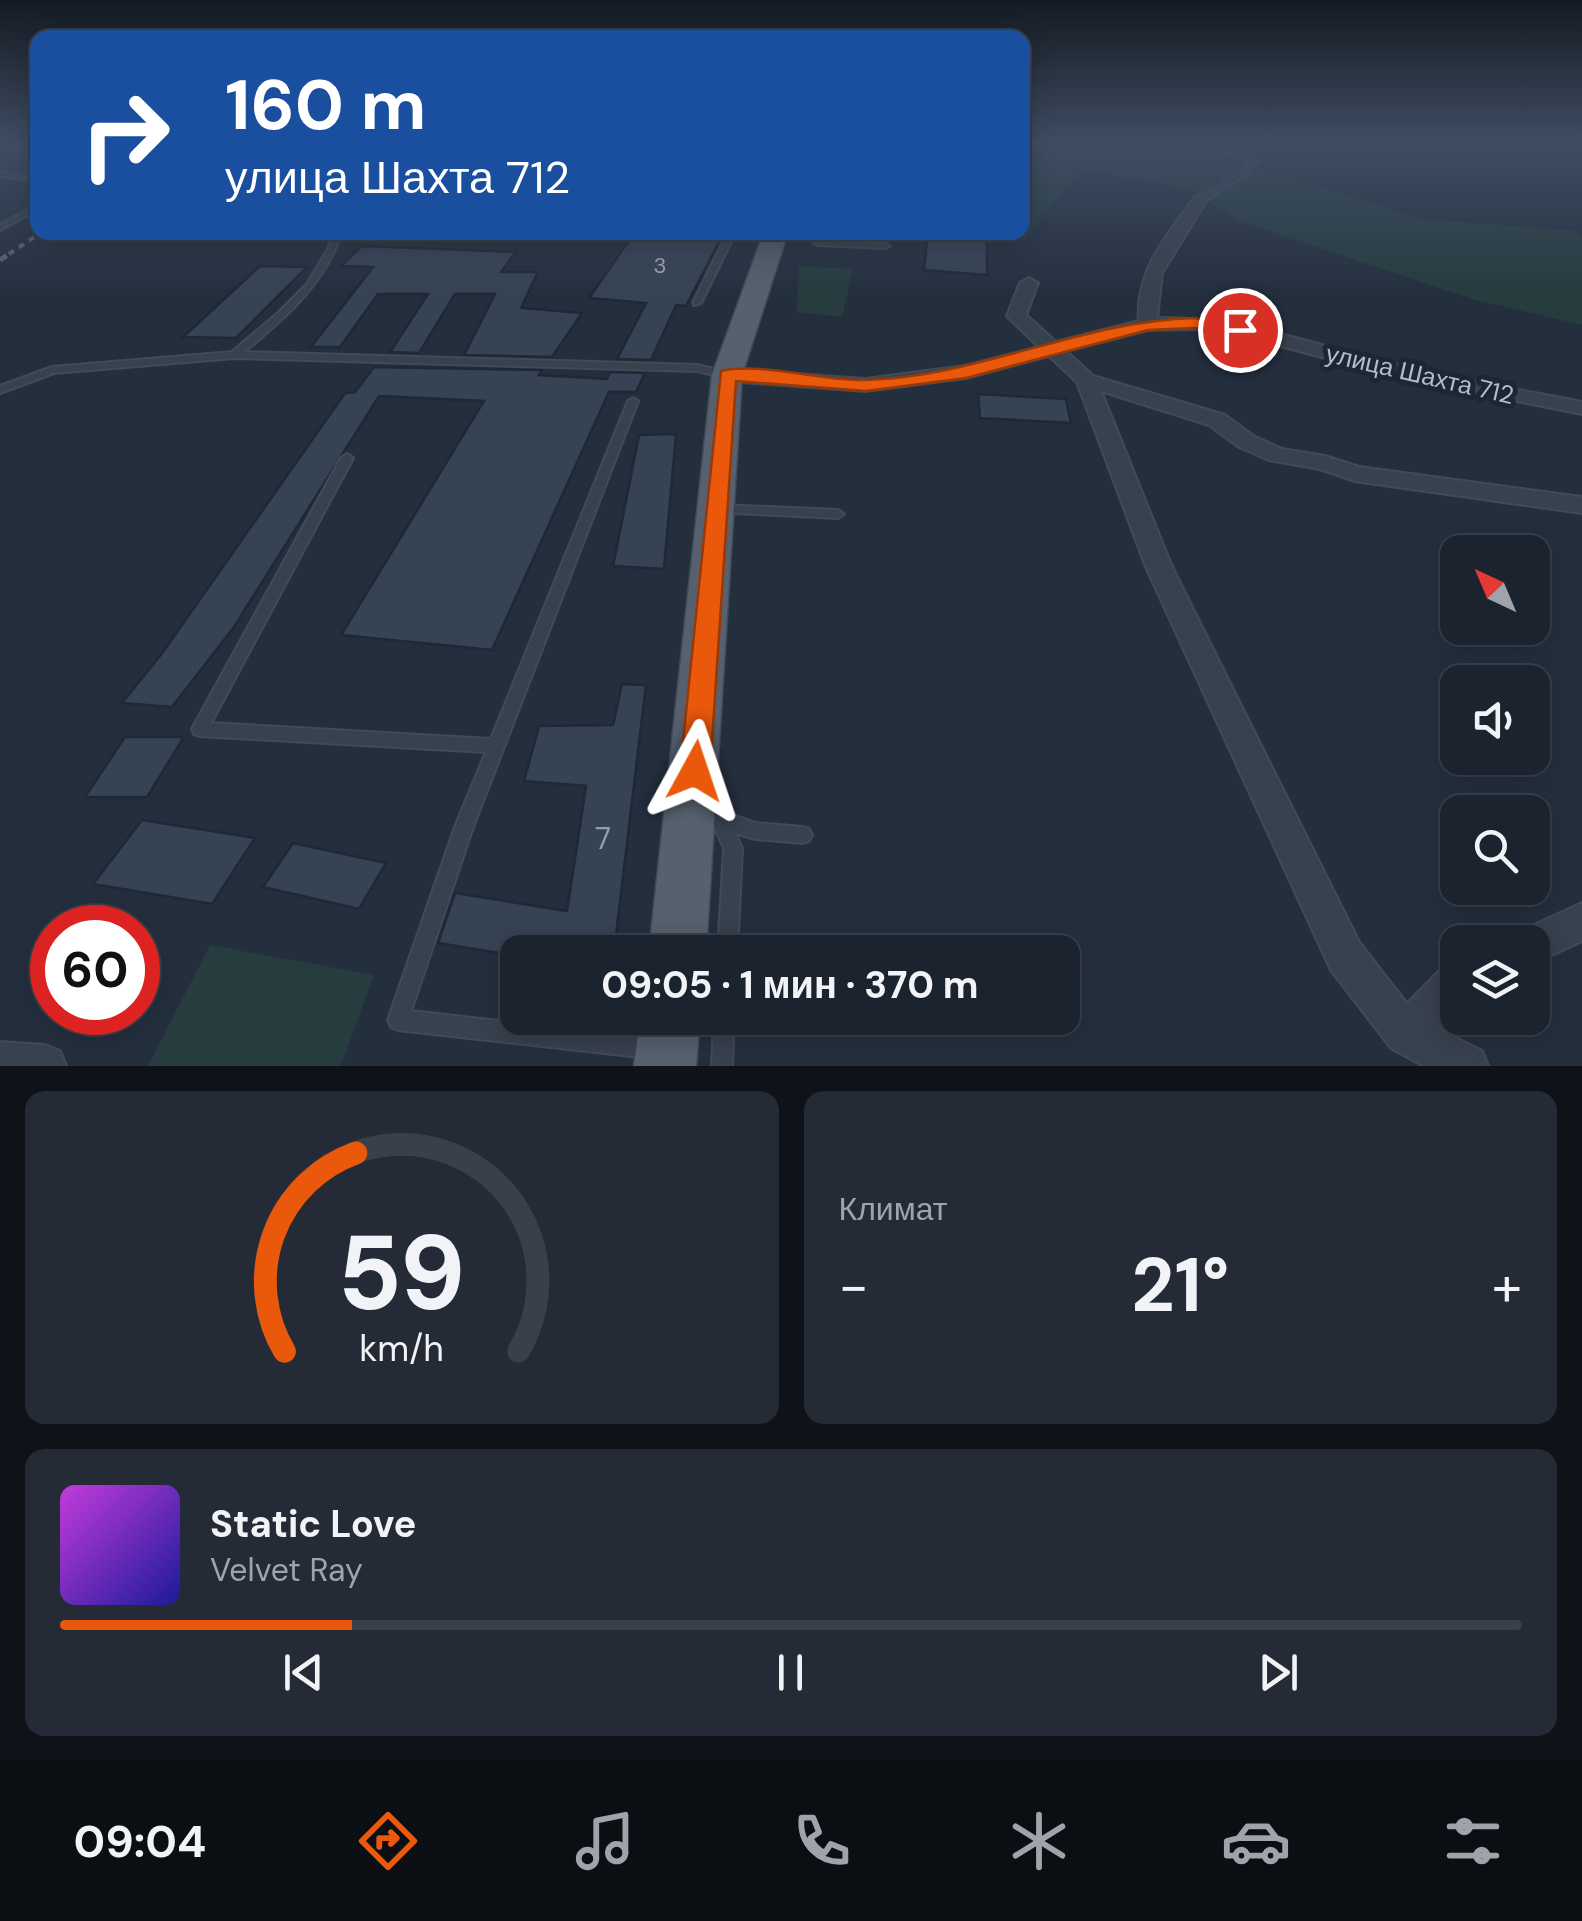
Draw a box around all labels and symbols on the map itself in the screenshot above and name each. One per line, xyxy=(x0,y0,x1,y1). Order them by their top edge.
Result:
house number: 3 xyxy=(653,251,667,280)
pin xyxy=(1198,288,1283,373)
street label: улица Шахта 712 xyxy=(1323,337,1517,412)
north arrow xyxy=(1440,535,1550,645)
position arrow xyxy=(643,719,747,823)
house number: 7 xyxy=(595,819,611,858)
speed limit sign: 60 xyxy=(30,905,160,1035)

